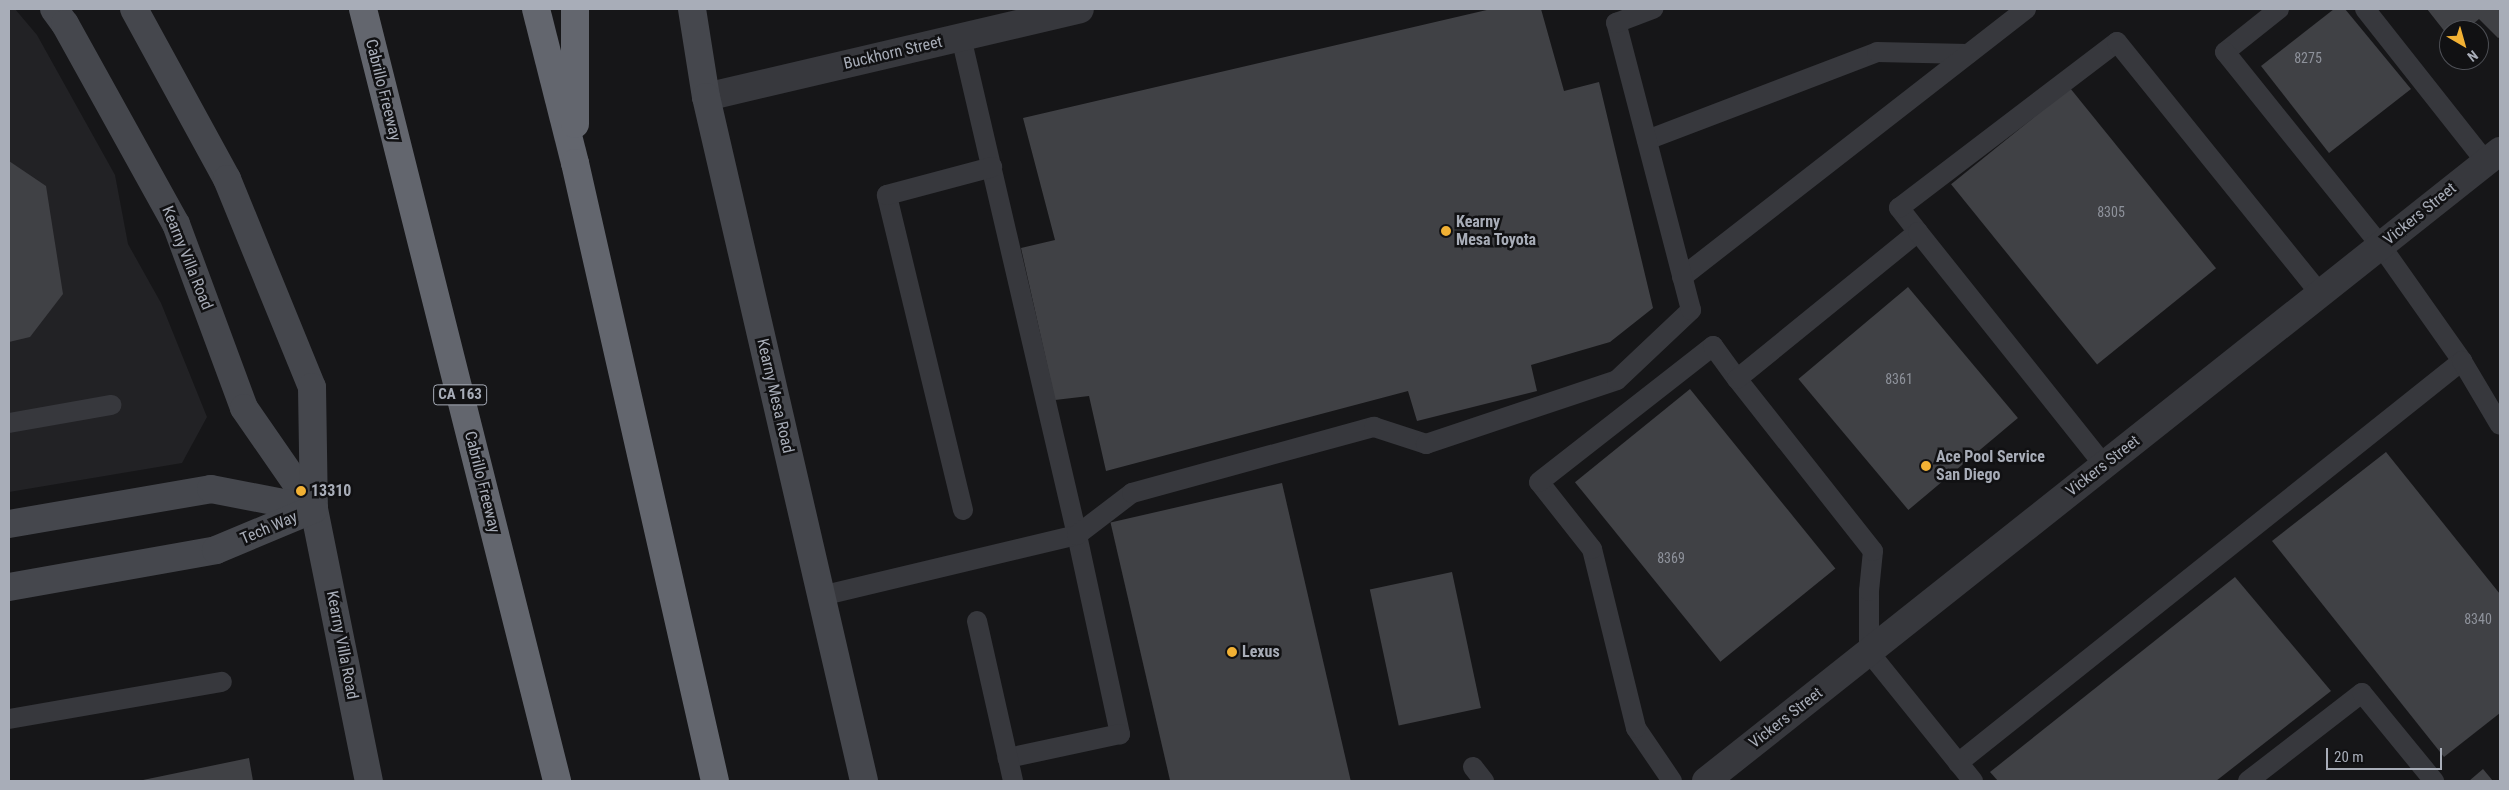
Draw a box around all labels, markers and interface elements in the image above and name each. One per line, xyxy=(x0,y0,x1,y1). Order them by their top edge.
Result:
north arrow xyxy=(2439,20,2489,70)
street label: Buckhorn Street xyxy=(842,32,944,74)
street label: Cabrillo Freeway xyxy=(361,37,405,143)
text: N xyxy=(2464,47,2481,65)
house number: 8275 xyxy=(2294,50,2322,66)
street label: Vickers Street xyxy=(2380,179,2460,249)
street label: Kearny Villa Road xyxy=(157,203,217,313)
house number: 8305 xyxy=(2097,204,2125,220)
place label: Kearny Mesa Toyota xyxy=(1456,212,1537,250)
marker: Kearny Mesa Toyota xyxy=(1440,225,1452,237)
street label: Kearny Mesa Road xyxy=(752,337,798,455)
house number: 8361 xyxy=(1885,371,1913,387)
road number: CA 163 xyxy=(432,382,488,408)
street label: Cabrillo Freeway xyxy=(460,429,504,535)
street label: Vickers Street xyxy=(2062,431,2144,501)
place label: Ace Pool Service San Diego xyxy=(1936,447,2045,485)
marker: Ace Pool Service San Diego xyxy=(1920,460,1932,472)
place label: 13310 xyxy=(311,481,351,501)
marker: 13310 xyxy=(295,485,307,497)
street label: Tech Way xyxy=(238,507,300,549)
house number: 8369 xyxy=(1657,550,1685,566)
street label: Kearny Villa Road xyxy=(322,589,362,701)
house number: 8340 xyxy=(2464,611,2492,627)
place label: Lexus xyxy=(1242,642,1280,662)
marker: Lexus xyxy=(1226,646,1238,658)
street label: Vickers Street xyxy=(1745,683,1827,753)
scale bar xyxy=(2329,738,2445,770)
text: 20 m xyxy=(2334,748,2364,766)

